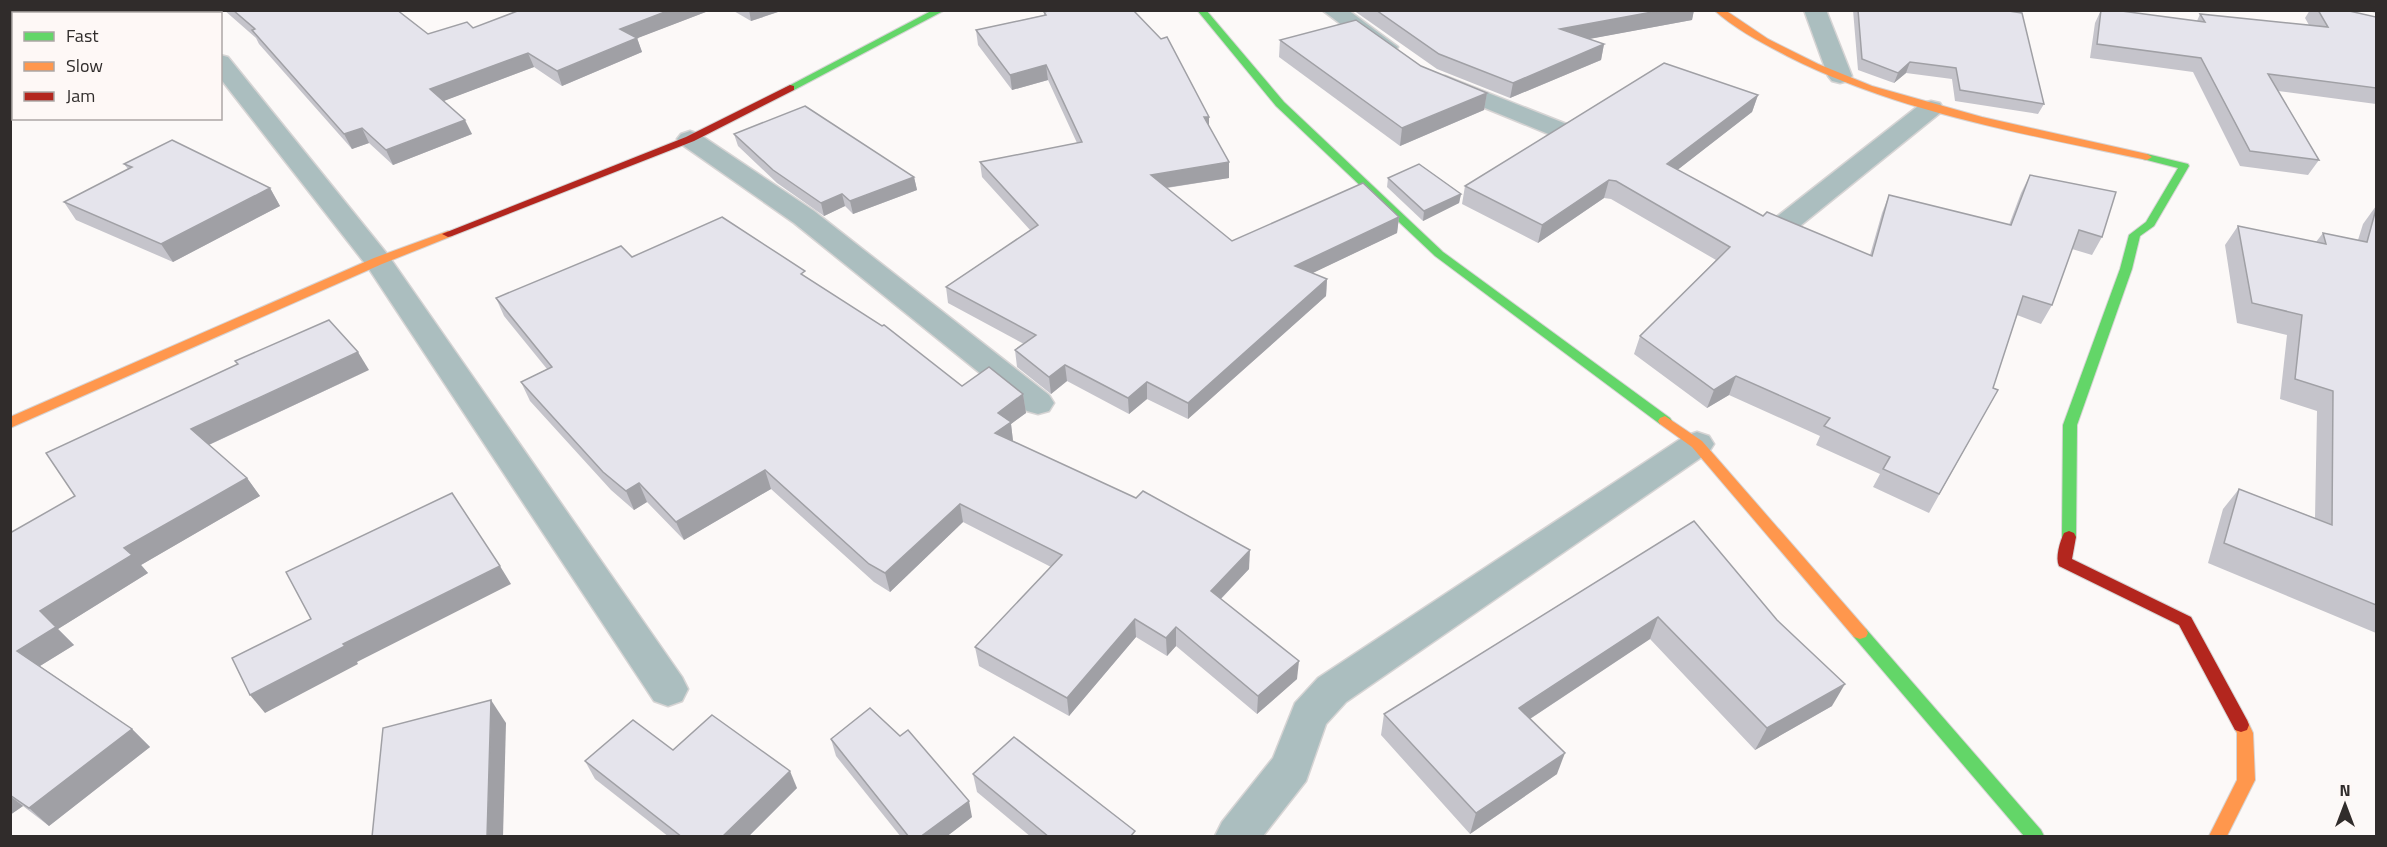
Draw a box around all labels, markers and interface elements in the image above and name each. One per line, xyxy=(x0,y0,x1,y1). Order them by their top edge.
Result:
legend xyxy=(12,12,222,120)
text: Fast xyxy=(66,22,99,49)
text: Slow xyxy=(66,52,103,79)
text: Jam xyxy=(66,82,95,109)
north arrow xyxy=(2315,775,2375,835)
text: N xyxy=(2339,778,2351,802)

